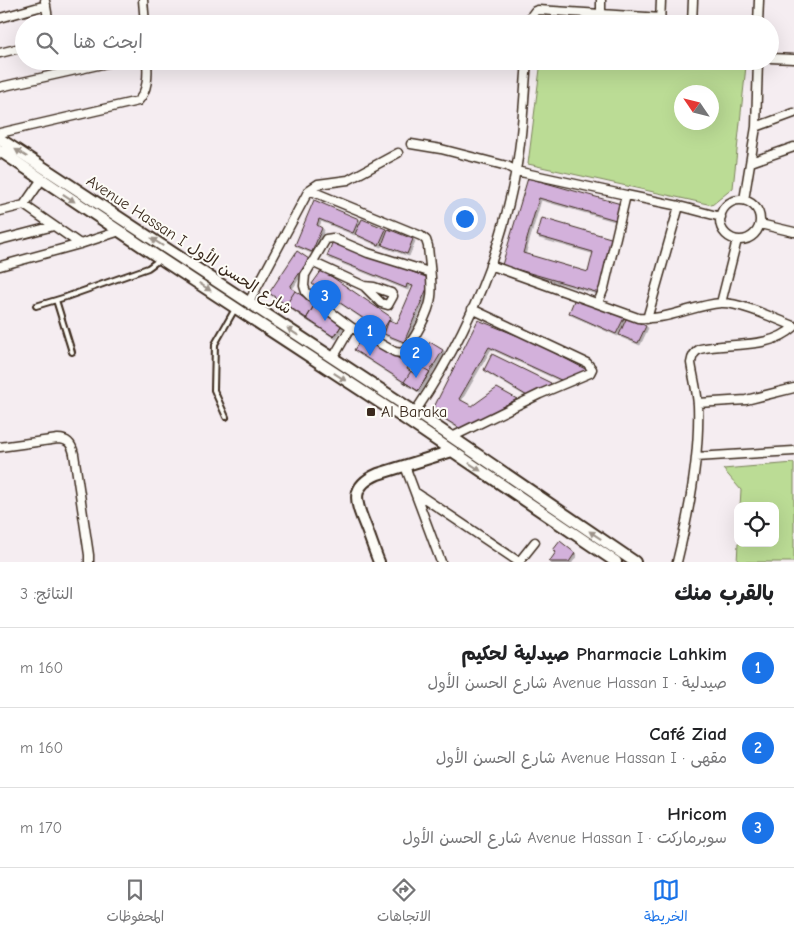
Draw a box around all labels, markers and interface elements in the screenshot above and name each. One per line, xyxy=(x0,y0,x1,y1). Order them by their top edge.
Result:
search box xyxy=(15,15,779,70)
icon: search xyxy=(33,29,61,57)
text: ابحث هنا xyxy=(73,31,143,53)
north arrow xyxy=(674,85,719,130)
one-way arrow xyxy=(15,148,28,157)
street label: Avenue Hassan I شارع الحسن الأول xyxy=(82,170,296,320)
one-way arrow xyxy=(63,193,76,202)
your location xyxy=(452,206,478,232)
one-way arrow xyxy=(150,237,164,247)
pin: 3 xyxy=(309,280,341,321)
one-way arrow xyxy=(198,283,211,292)
pin: 1 xyxy=(354,315,386,356)
one-way arrow xyxy=(286,327,299,336)
pin: 2 xyxy=(400,337,432,378)
one-way arrow xyxy=(334,372,347,382)
place label: Al Baraka xyxy=(381,403,447,421)
marker: Al Baraka xyxy=(365,406,377,418)
one-way arrow xyxy=(469,462,482,472)
map controls xyxy=(734,502,779,547)
button: locate xyxy=(734,502,779,547)
one-way arrow xyxy=(588,530,602,539)
text: بالقرب منك xyxy=(674,581,774,605)
text: النتائج: 3 xyxy=(20,585,73,603)
text: Pharmacie Lahkim صيدلية لحكيم xyxy=(461,643,727,665)
text: 160 m xyxy=(20,659,63,677)
text: 1 xyxy=(755,659,761,677)
text: صيدلية · Avenue Hassan I شارع الحسن الأول xyxy=(428,674,727,692)
text: Café Ziad xyxy=(649,723,727,745)
text: 160 m xyxy=(20,739,63,757)
text: 2 xyxy=(754,739,762,757)
text: مقهى · Avenue Hassan I شارع الحسن الأول xyxy=(436,749,727,767)
text: Hricom xyxy=(667,803,727,825)
text: 170 m xyxy=(20,819,62,837)
text: 3 xyxy=(754,819,762,837)
text: سوبرماركت · Avenue Hassan I شارع الحسن الأول xyxy=(402,829,727,847)
tab: المحفوظات xyxy=(106,876,164,929)
tab: الاتجاهات xyxy=(377,876,431,929)
tab: الخريطة xyxy=(644,876,688,929)

